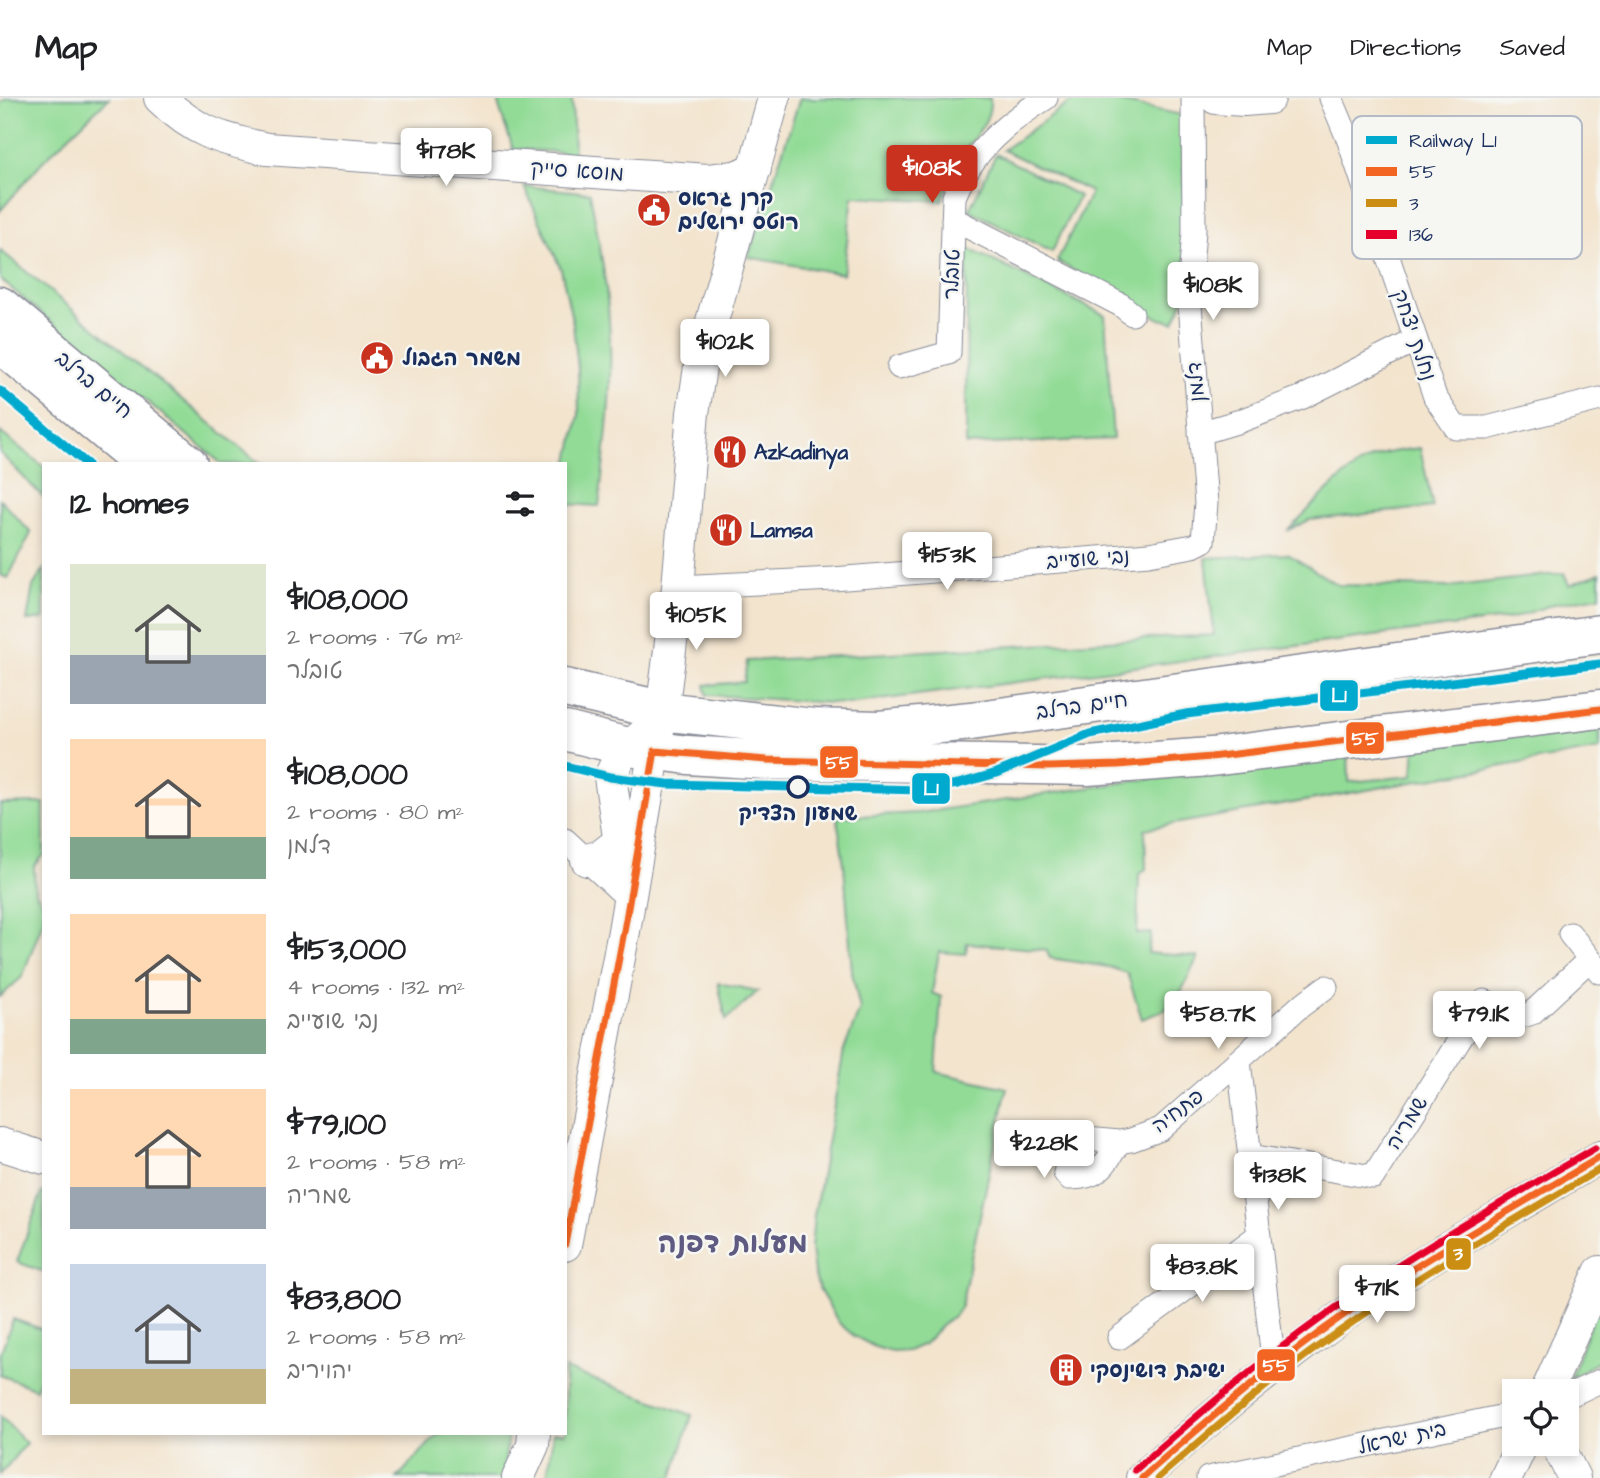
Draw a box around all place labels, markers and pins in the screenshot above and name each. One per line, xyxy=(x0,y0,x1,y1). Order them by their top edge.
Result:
pin: $178K xyxy=(397,129,495,188)
pin: $108K xyxy=(883,146,981,205)
place label: קרן גראס רוטס ירושלים xyxy=(678,184,799,237)
public building icon: קרן גראס רוטס ירושלים xyxy=(635,191,673,229)
pin: $108K xyxy=(1164,262,1262,322)
pin: $102K xyxy=(676,320,774,379)
public building icon: משמר הגבול xyxy=(358,339,396,377)
place label: משמר הגבול xyxy=(402,344,521,373)
restaurant icon: Azkadinya xyxy=(711,433,749,471)
place label: Azkadinya xyxy=(754,438,848,470)
restaurant icon: Lamsa xyxy=(707,511,745,549)
place label: Lamsa xyxy=(750,516,813,545)
pin: $153K xyxy=(898,532,996,592)
pin: $105K xyxy=(647,592,745,652)
marker: שמעון הצדיק xyxy=(787,776,809,798)
place label: שמעון הצדיק xyxy=(738,799,858,828)
pin: $58.7K xyxy=(1161,992,1275,1051)
pin: $79.1K xyxy=(1422,992,1536,1051)
pin: $228K xyxy=(995,1121,1093,1180)
pin: $138K xyxy=(1229,1152,1327,1212)
pin: $83.8K xyxy=(1145,1244,1259,1304)
pin: $71K xyxy=(1336,1266,1418,1325)
building icon: ישיבת דושינסקי xyxy=(1047,1351,1085,1389)
place label: ישיבת דושינסקי xyxy=(1090,1356,1225,1385)

